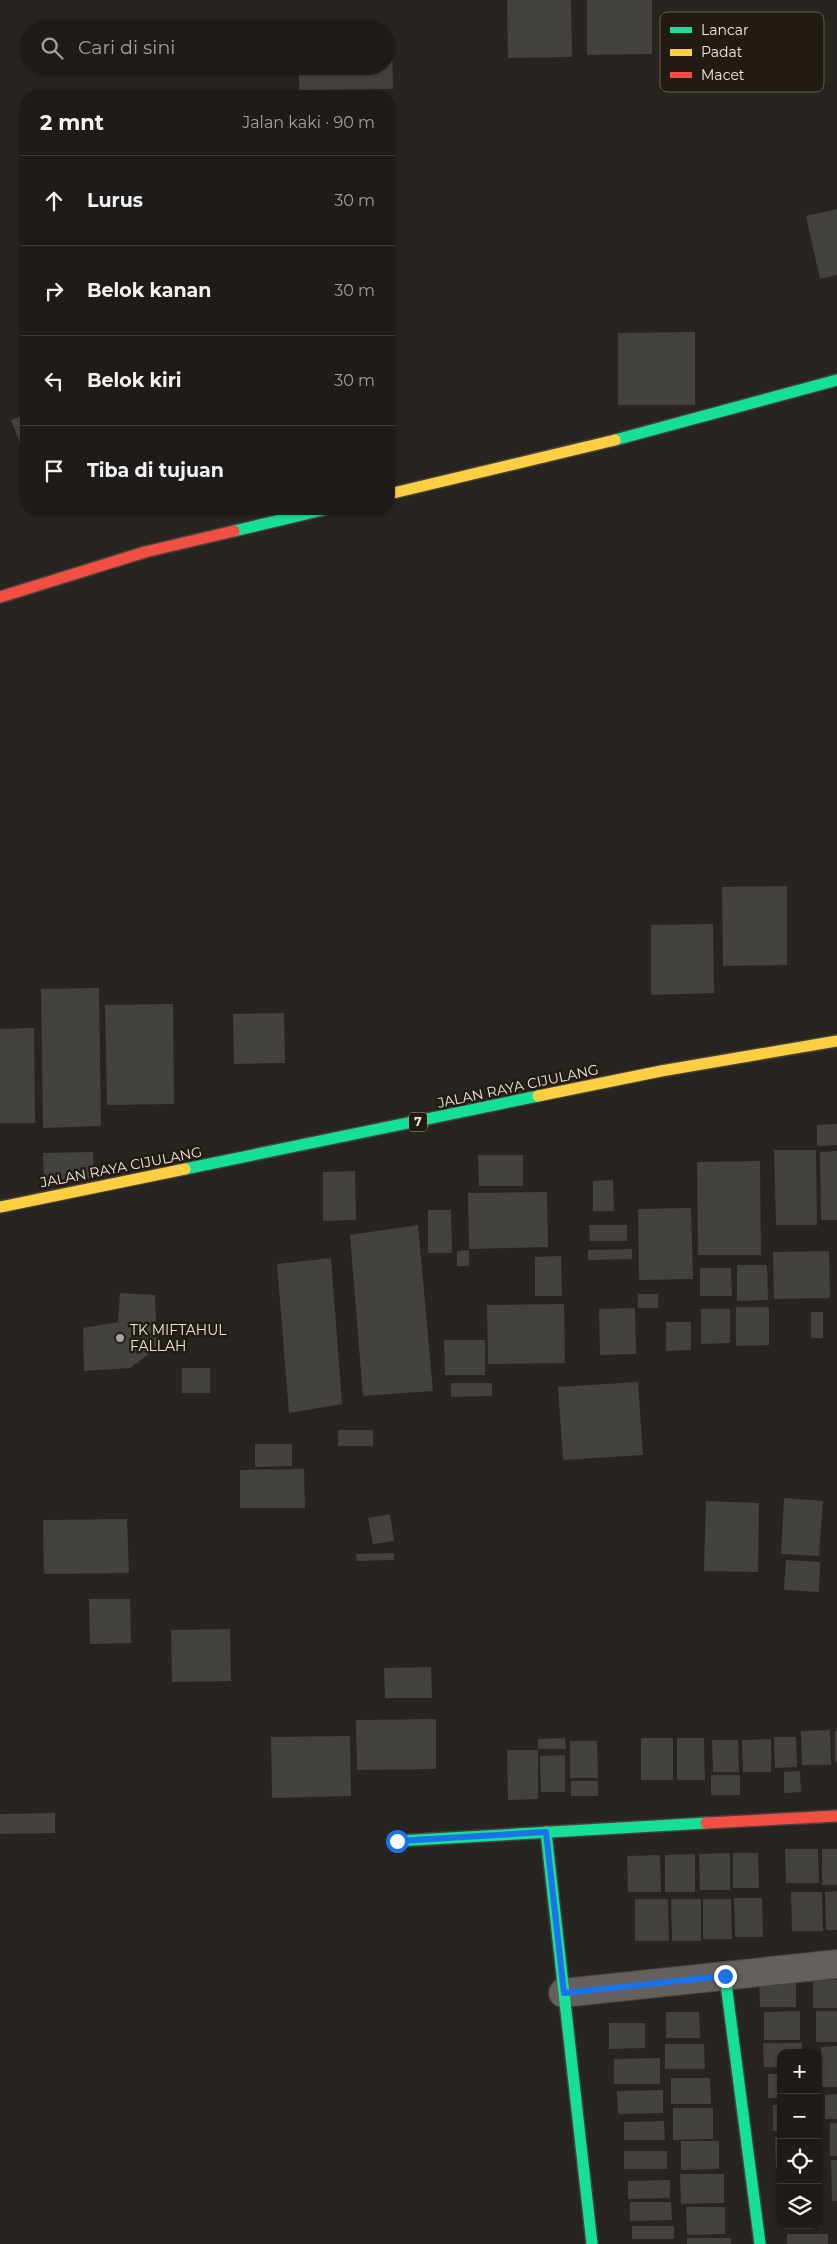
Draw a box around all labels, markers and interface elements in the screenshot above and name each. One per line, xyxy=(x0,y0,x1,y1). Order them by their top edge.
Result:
legend xyxy=(660,12,824,92)
search box xyxy=(20,20,395,75)
text: Lancar xyxy=(701,21,749,39)
icon: search xyxy=(38,34,66,62)
text: Cari di sini xyxy=(78,36,175,59)
text: Padat xyxy=(701,43,743,61)
text: Macet xyxy=(701,66,745,84)
text: 2 mnt xyxy=(40,110,104,135)
text: Jalan kaki · 90 m xyxy=(242,113,375,132)
icon: ahead xyxy=(40,187,68,215)
text: Lurus xyxy=(87,189,143,212)
text: 30 m xyxy=(334,191,375,210)
icon: right xyxy=(40,277,68,305)
text: Belok kanan xyxy=(87,279,211,302)
text: 30 m xyxy=(334,281,375,300)
icon: left xyxy=(40,367,68,395)
text: Belok kiri xyxy=(87,369,182,392)
text: 30 m xyxy=(334,371,375,390)
icon: arrive xyxy=(40,457,68,485)
text: Tiba di tujuan xyxy=(87,459,224,482)
street label: JALAN RAYA CIJULANG xyxy=(435,1060,600,1112)
road number: 7 xyxy=(409,1112,427,1132)
street label: JALAN RAYA CIJULANG xyxy=(38,1142,203,1192)
place label: TK MIFTAHUL FALLAH xyxy=(130,1321,227,1355)
marker: TK MIFTAHUL FALLAH xyxy=(114,1332,126,1344)
route start xyxy=(386,1830,409,1853)
route end xyxy=(714,1965,737,1988)
map controls xyxy=(777,2049,822,2229)
button: + xyxy=(777,2049,822,2094)
button: − xyxy=(777,2094,822,2139)
button: locate xyxy=(777,2139,822,2184)
button: layers xyxy=(777,2184,822,2229)

